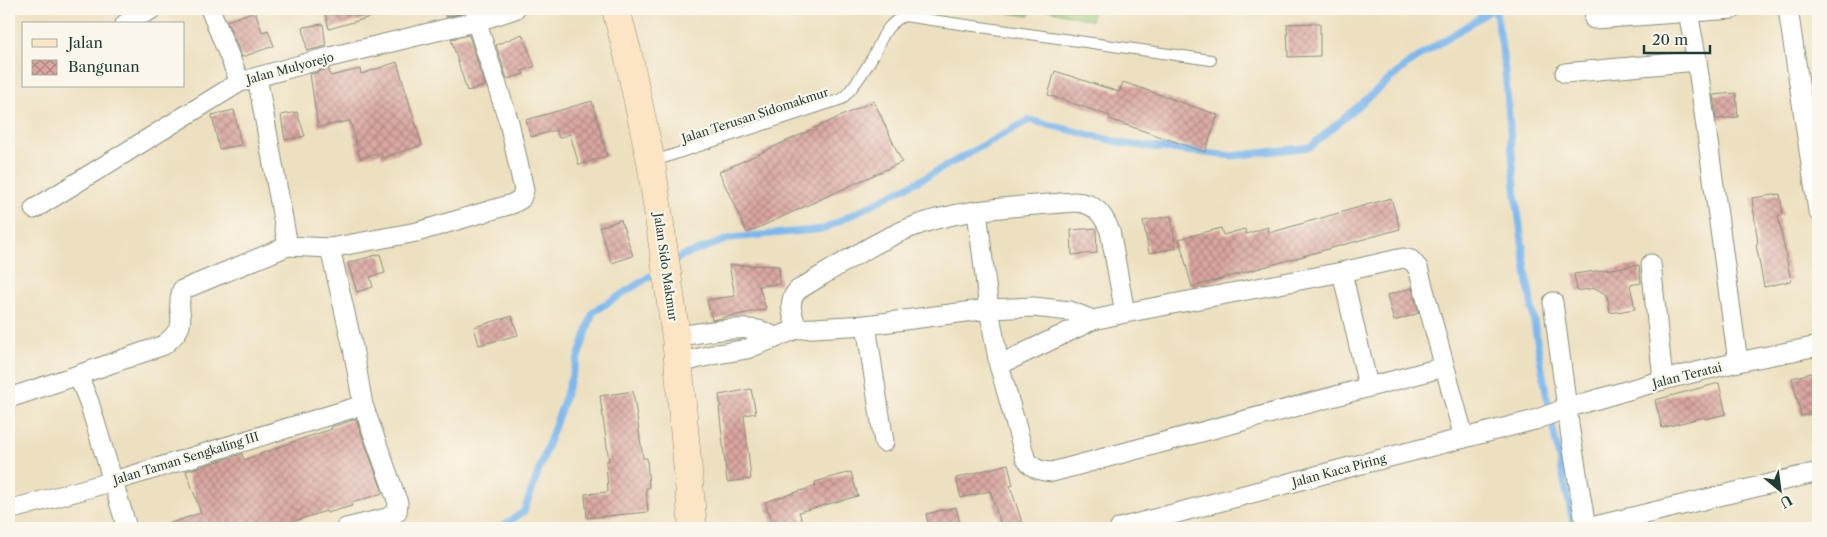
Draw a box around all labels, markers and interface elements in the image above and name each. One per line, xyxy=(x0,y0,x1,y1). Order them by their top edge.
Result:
legend xyxy=(22,22,185,88)
scale bar xyxy=(1644,22,1711,54)
text: 20 m xyxy=(1652,30,1688,49)
text: Jalan xyxy=(66,33,103,52)
street label: Jalan Mulyorejo xyxy=(243,49,335,87)
text: Bangunan xyxy=(68,57,140,76)
street label: Jalan Terusan Sidomakmur xyxy=(678,84,830,146)
street label: Jalan Sido Makmur xyxy=(651,210,681,322)
street label: Jalan Teratai xyxy=(1649,359,1724,391)
street label: Jalan Taman Sengkaling III xyxy=(109,429,261,488)
street label: Jalan Kaca Piring xyxy=(1289,450,1388,490)
north arrow xyxy=(1754,464,1804,514)
text: U xyxy=(1776,491,1796,512)

